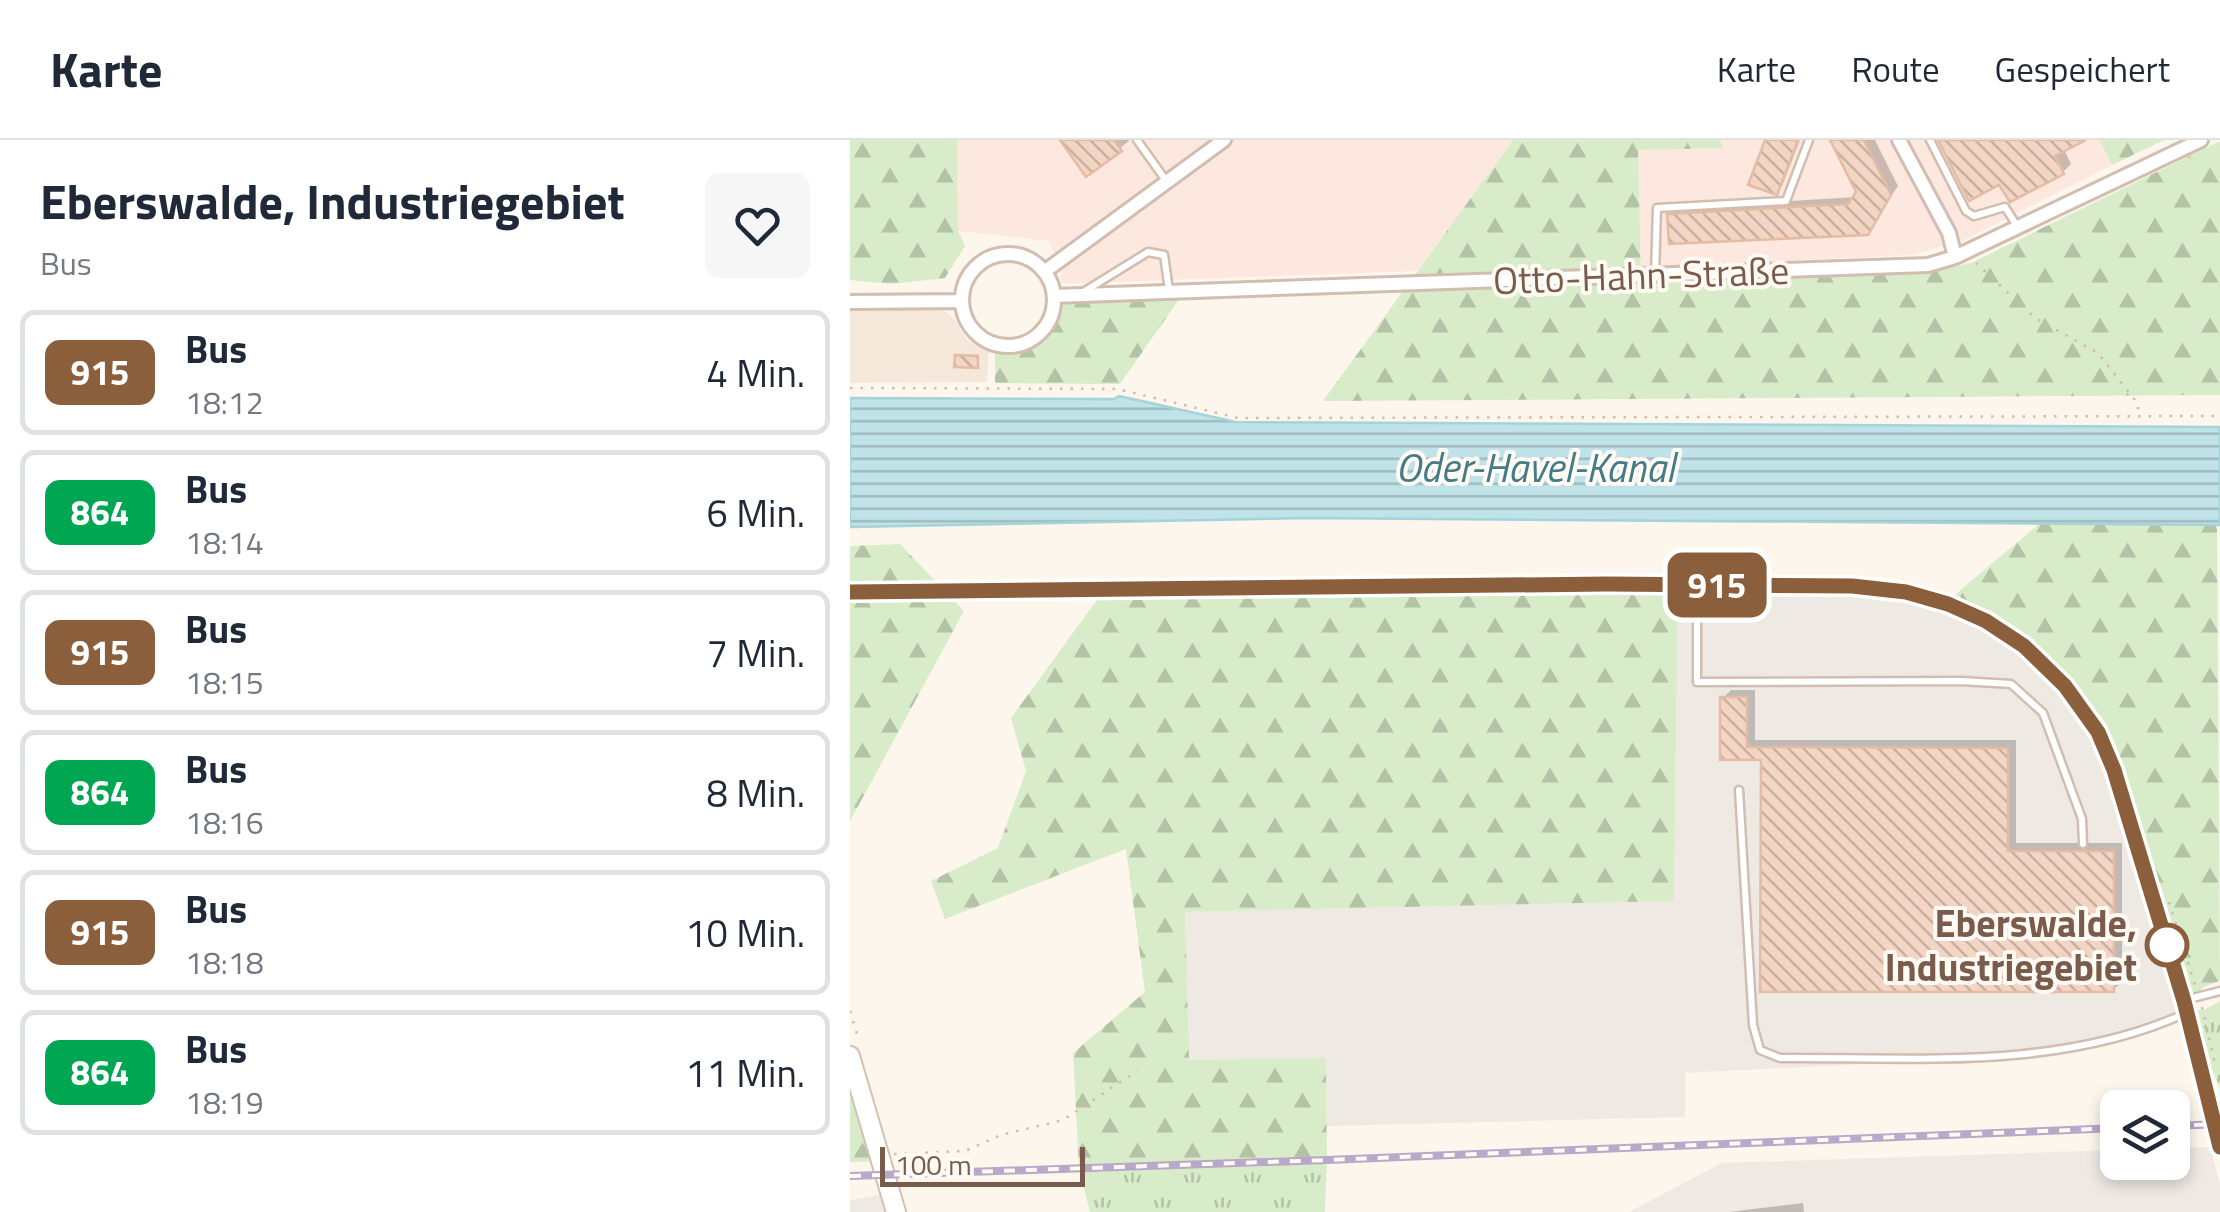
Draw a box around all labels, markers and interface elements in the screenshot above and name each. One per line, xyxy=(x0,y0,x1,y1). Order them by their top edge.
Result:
text: Karte xyxy=(50,33,163,106)
text: Karte xyxy=(1717,42,1796,96)
text: Route xyxy=(1851,42,1940,96)
text: Gespeichert xyxy=(1995,42,2170,96)
text: Eberswalde, Industriegebiet xyxy=(40,165,625,238)
button: heart xyxy=(705,173,810,278)
text: Bus xyxy=(40,239,92,287)
street label: Otto-Hahn-Straße xyxy=(1492,241,1790,309)
text: Bus xyxy=(185,320,247,378)
text: 4 Min. xyxy=(707,344,805,402)
text: 915 xyxy=(71,345,129,399)
text: 18:12 xyxy=(185,378,264,426)
water label: Oder-Havel-Kanal xyxy=(1395,437,1679,498)
text: Bus xyxy=(185,460,247,518)
text: 6 Min. xyxy=(707,484,805,542)
text: 864 xyxy=(71,485,129,539)
text: 18:14 xyxy=(185,518,264,566)
line badge: 915 xyxy=(1660,552,1774,618)
text: 915 xyxy=(1688,558,1746,612)
text: Bus xyxy=(185,600,247,658)
text: 7 Min. xyxy=(707,624,805,682)
text: 915 xyxy=(71,625,129,679)
text: 18:15 xyxy=(185,658,264,706)
text: Bus xyxy=(185,740,247,798)
text: 8 Min. xyxy=(707,764,805,822)
text: 864 xyxy=(71,765,129,819)
text: 18:16 xyxy=(185,798,264,846)
text: Bus xyxy=(185,880,247,938)
place label: Eberswalde, Industriegebiet xyxy=(1885,894,2137,996)
text: 10 Min. xyxy=(685,904,805,962)
text: 915 xyxy=(71,905,129,959)
marker: Eberswalde, Industriegebiet xyxy=(2146,924,2188,966)
text: 18:18 xyxy=(185,938,264,986)
text: Bus xyxy=(185,1020,247,1078)
text: 11 Min. xyxy=(685,1044,805,1102)
text: 864 xyxy=(71,1045,129,1099)
text: 18:19 xyxy=(185,1078,264,1126)
map controls xyxy=(2100,1090,2190,1180)
button: layers xyxy=(2100,1090,2190,1180)
scale bar xyxy=(880,1142,1085,1186)
text: 100 m xyxy=(895,1143,972,1186)

